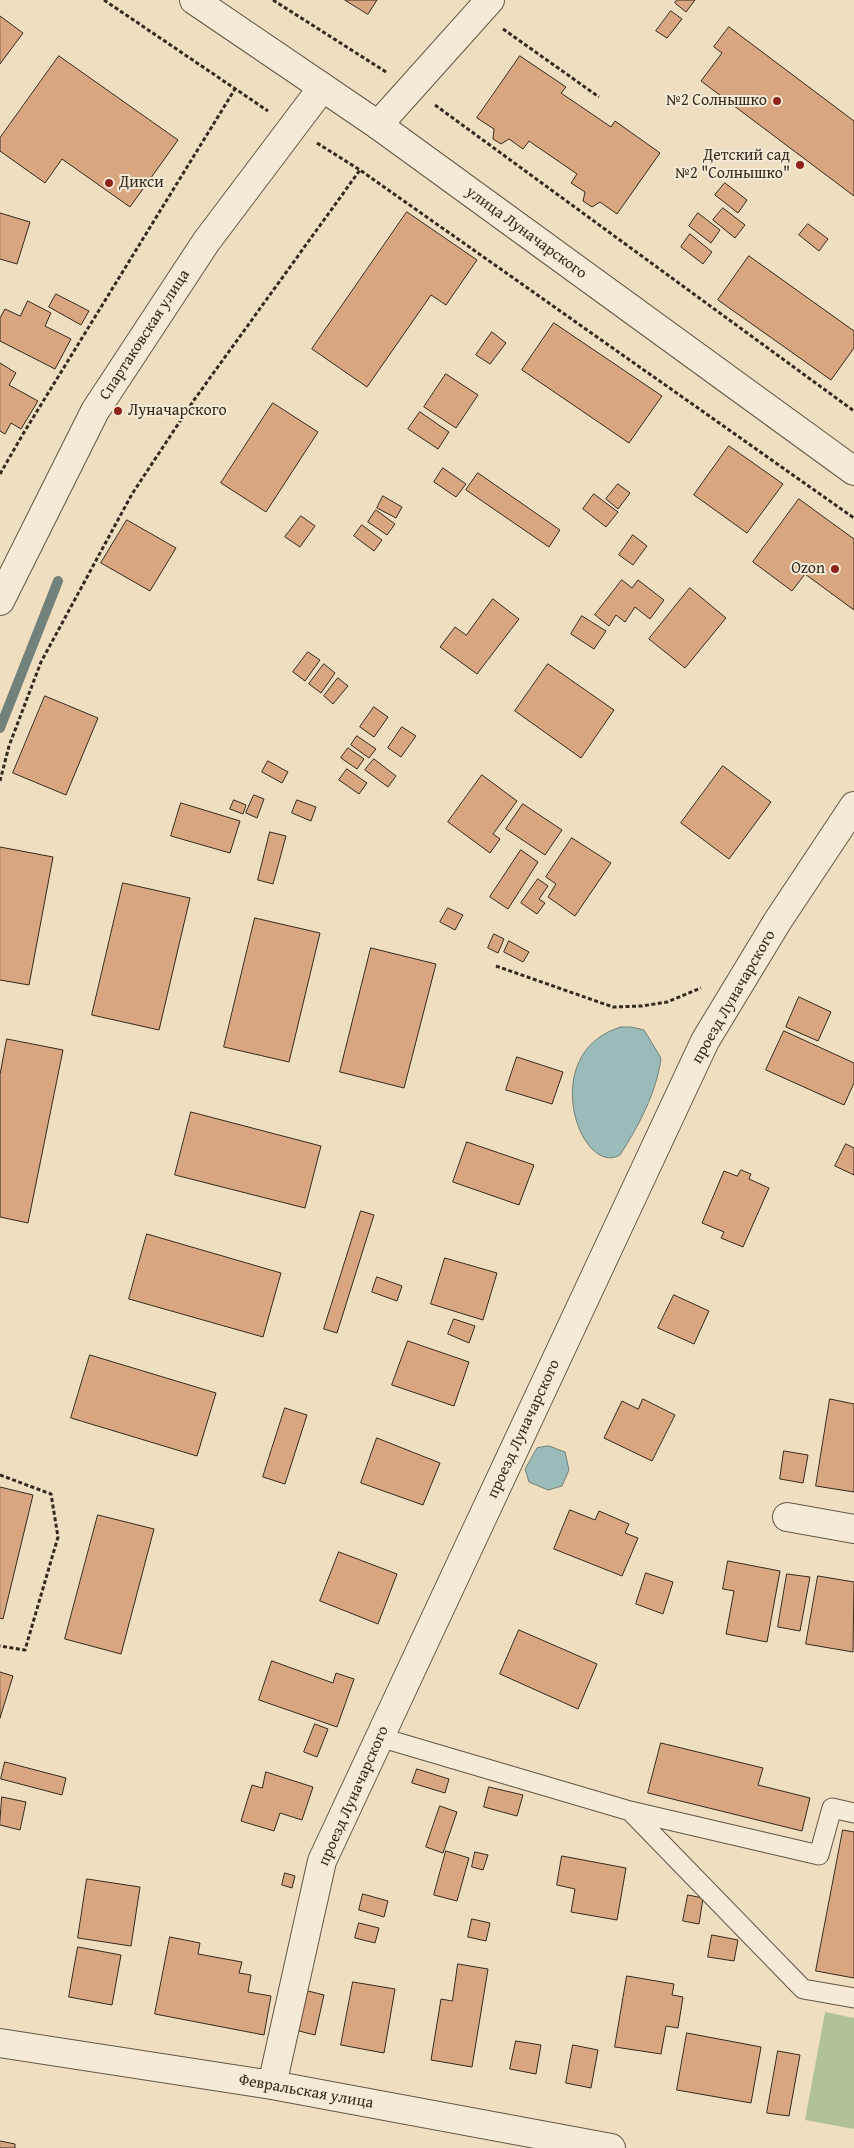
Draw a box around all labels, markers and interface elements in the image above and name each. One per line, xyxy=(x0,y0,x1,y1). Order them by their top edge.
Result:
place label: №2 Солнышко xyxy=(666,91,767,111)
marker: №2 Солнышко xyxy=(771,95,783,107)
place label: Детский сад №2 "Солнышко" xyxy=(675,146,790,184)
marker: Детский сад №2 "Солнышко" xyxy=(794,159,806,171)
place label: Дикси xyxy=(119,173,164,193)
marker: Дикси xyxy=(103,177,115,189)
street label: улица Луначарского xyxy=(462,183,590,283)
street label: Спартаковская улица xyxy=(96,266,194,404)
place label: Луначарского xyxy=(128,401,227,421)
marker: Луначарского xyxy=(112,405,124,417)
place label: Ozon xyxy=(791,559,825,579)
marker: Ozon xyxy=(829,563,841,575)
street label: проезд Луначарского xyxy=(688,927,780,1067)
street label: проезд Луначарского xyxy=(483,1356,565,1502)
street label: проезд Луначарского xyxy=(315,1723,393,1869)
street label: Февральская улица xyxy=(237,2071,375,2113)

